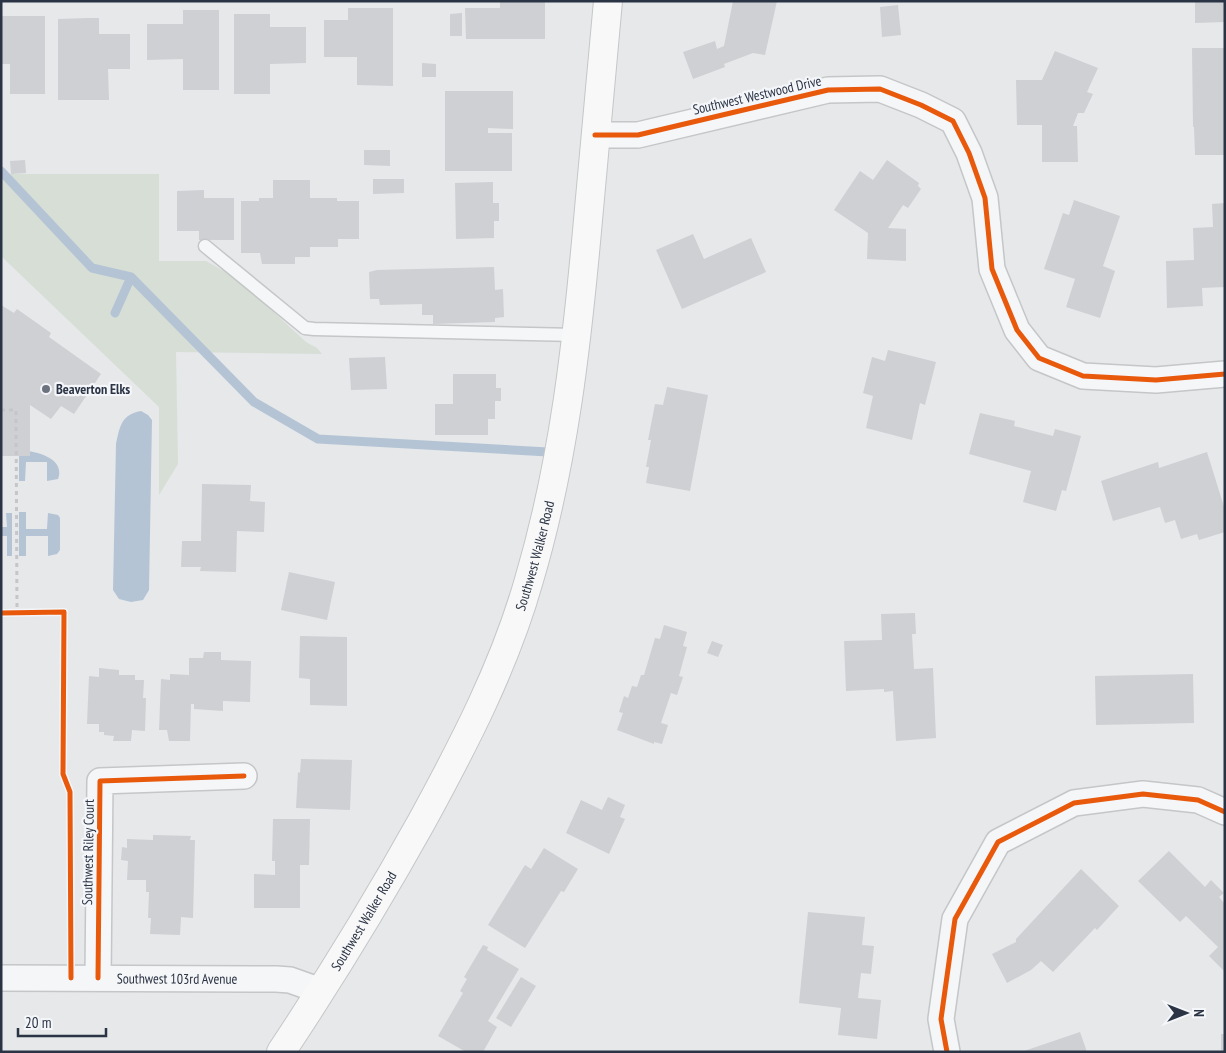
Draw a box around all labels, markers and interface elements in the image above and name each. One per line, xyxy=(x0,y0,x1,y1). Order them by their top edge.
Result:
street label: Southwest Westwood Drive xyxy=(691,71,823,119)
place label: Beaverton Elks xyxy=(56,380,130,398)
marker: Beaverton Elks xyxy=(40,383,52,395)
street label: Southwest Walker Road xyxy=(511,499,558,613)
street label: Southwest Riley Court xyxy=(78,799,98,905)
street label: Southwest Walker Road xyxy=(327,868,401,974)
street label: Southwest 103rd Avenue xyxy=(117,969,238,988)
north arrow xyxy=(1161,988,1211,1038)
scale bar xyxy=(18,1006,105,1038)
text: N xyxy=(1190,1009,1208,1017)
text: 20 m xyxy=(25,1013,51,1032)

